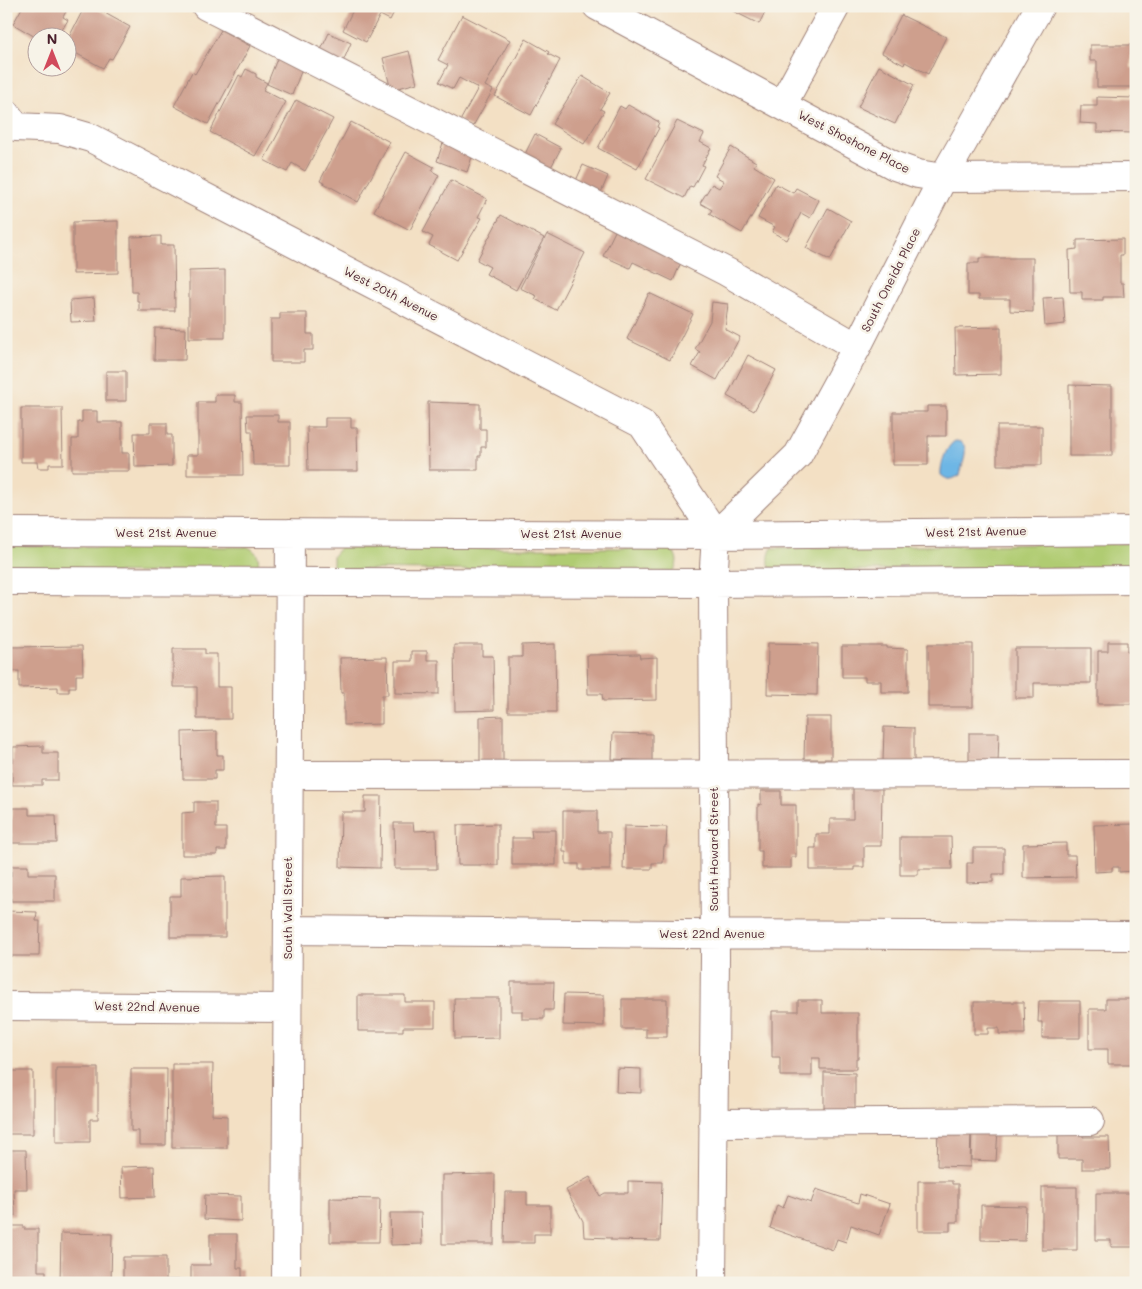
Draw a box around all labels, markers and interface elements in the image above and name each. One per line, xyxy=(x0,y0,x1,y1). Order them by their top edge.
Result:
north arrow xyxy=(28,28,78,78)
text: N xyxy=(47,29,57,48)
street label: West Shoshone Place xyxy=(796,106,913,176)
street label: South Oneida Place xyxy=(857,225,923,334)
street label: West 20th Avenue xyxy=(341,262,442,324)
street label: West 21st Avenue xyxy=(925,522,1027,540)
street label: West 21st Avenue xyxy=(115,524,217,540)
street label: West 21st Avenue xyxy=(520,525,622,541)
street label: South Howard Street xyxy=(705,787,721,911)
street label: South Wall Street xyxy=(279,857,295,959)
street label: West 22nd Avenue xyxy=(659,925,765,941)
street label: West 22nd Avenue xyxy=(94,997,200,1015)

